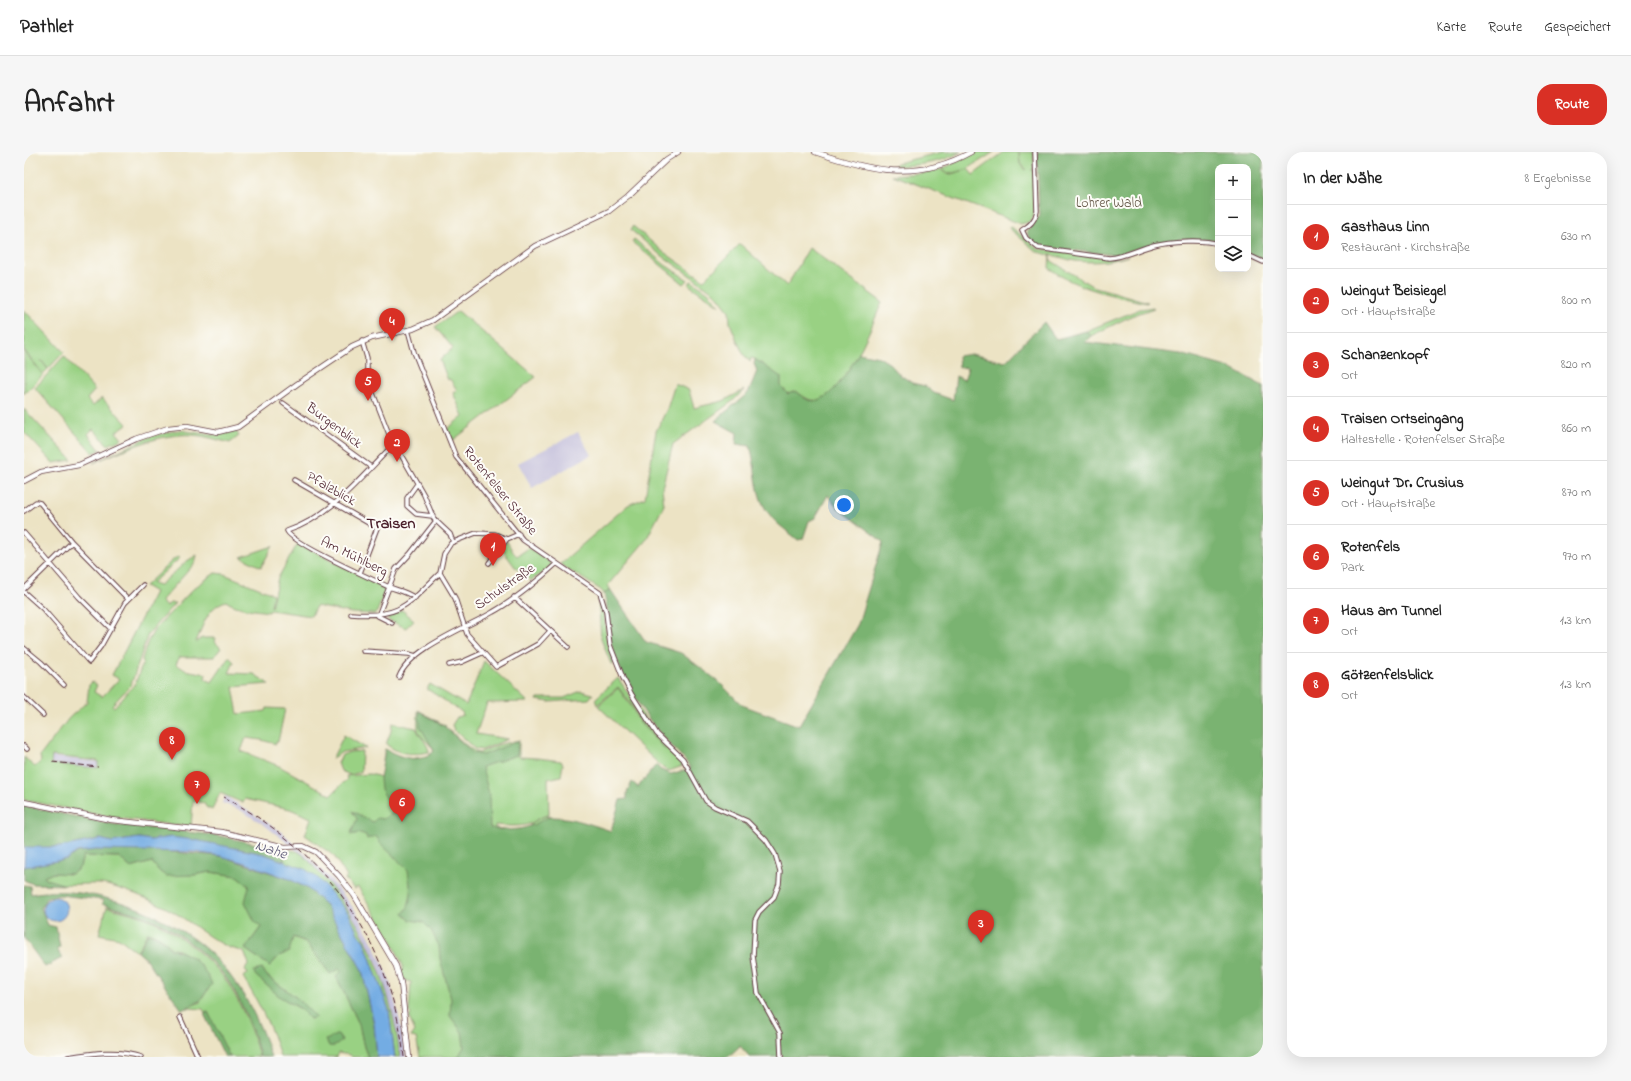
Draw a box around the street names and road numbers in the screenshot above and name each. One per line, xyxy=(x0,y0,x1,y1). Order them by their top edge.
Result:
street label: Burgenblick xyxy=(300,397,367,455)
street label: Rotenfelser Straße xyxy=(458,442,543,540)
street label: Pfalzblick xyxy=(302,466,360,512)
street label: Am Mühlberg xyxy=(316,532,391,583)
street label: Schulstraße xyxy=(471,558,540,616)

